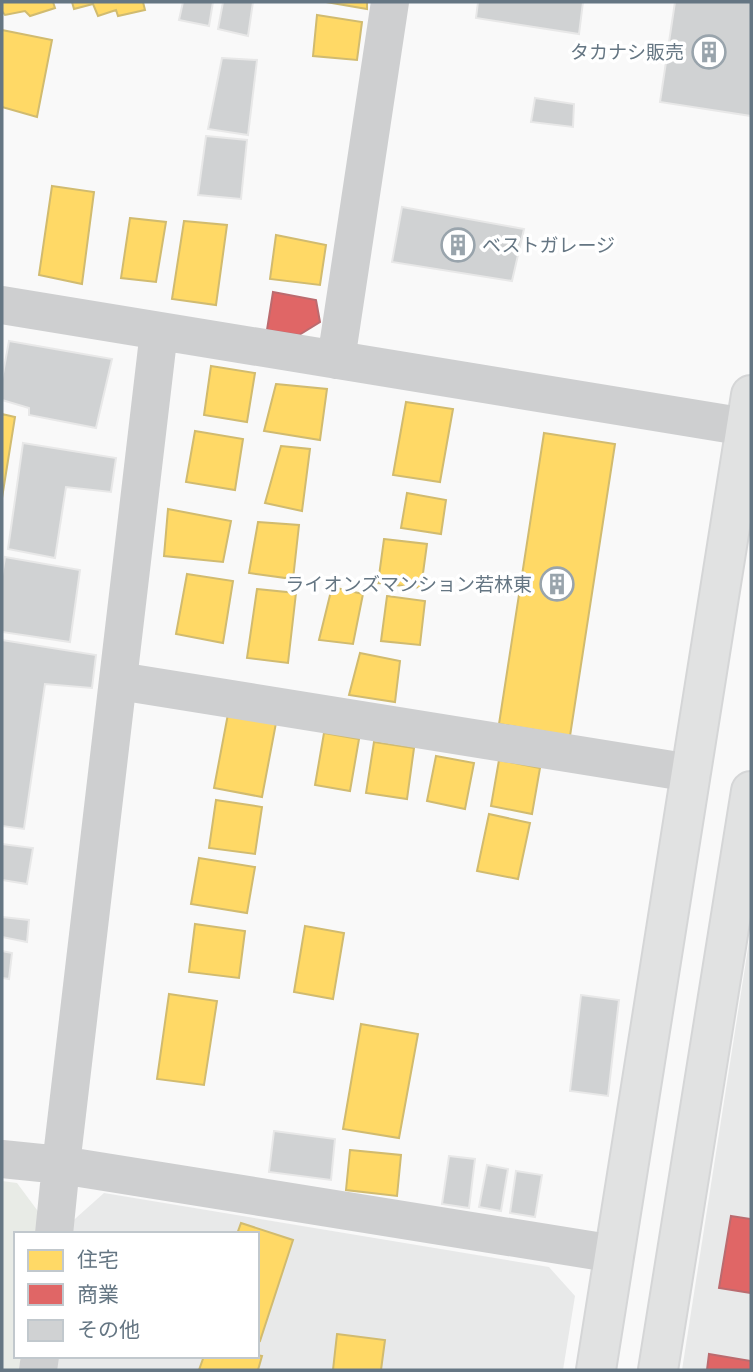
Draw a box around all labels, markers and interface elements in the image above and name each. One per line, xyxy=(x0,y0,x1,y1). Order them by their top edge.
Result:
building icon: タカナシ販売 xyxy=(690,33,728,71)
place label: タカナシ販売 xyxy=(570,41,684,64)
building icon: ベストガレージ xyxy=(439,226,477,264)
place label: ベストガレージ xyxy=(482,234,615,257)
building icon: ライオンズマンション若林東 xyxy=(538,565,576,603)
place label: ライオンズマンション若林東 xyxy=(285,573,532,596)
legend xyxy=(14,1232,259,1358)
text: 住宅 xyxy=(77,1248,119,1272)
text: 商業 xyxy=(77,1283,119,1307)
text: その他 xyxy=(77,1318,140,1342)

